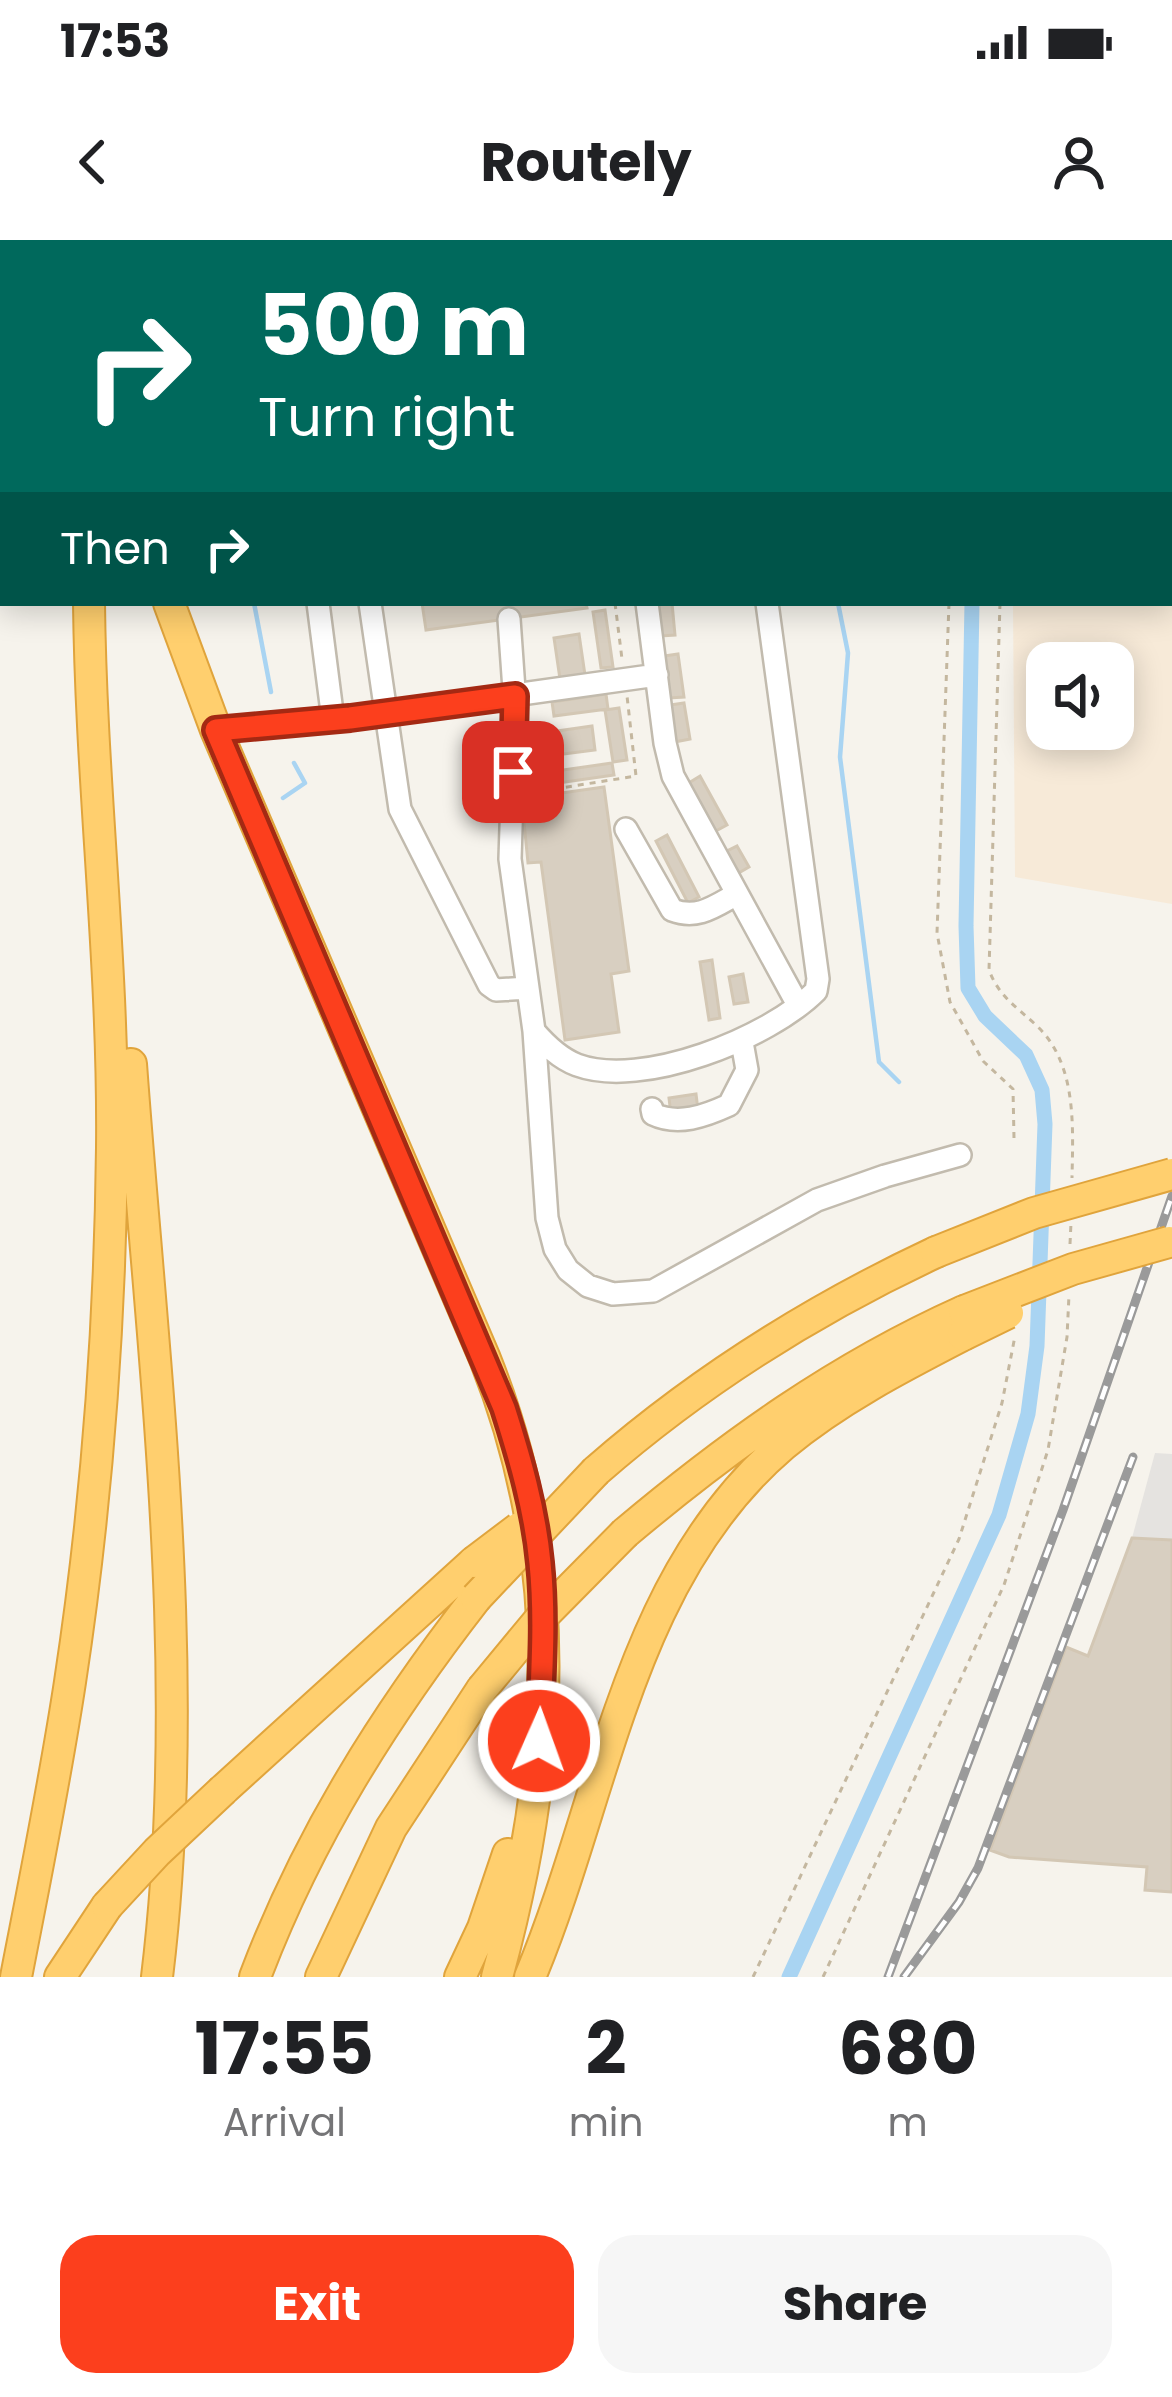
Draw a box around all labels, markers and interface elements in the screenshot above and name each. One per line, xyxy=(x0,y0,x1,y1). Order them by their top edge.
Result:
text: 17:53 xyxy=(60,10,170,73)
text: Routely xyxy=(480,124,692,200)
icon: back xyxy=(60,129,126,195)
icon: person xyxy=(1046,129,1112,195)
text: 500 m xyxy=(258,267,529,384)
icon: right xyxy=(60,288,216,444)
text: Turn right xyxy=(258,379,515,455)
icon: right xyxy=(194,516,260,582)
text: Then xyxy=(60,517,170,580)
map controls xyxy=(1026,642,1134,750)
button: sound xyxy=(1026,642,1134,750)
pin xyxy=(462,721,564,823)
icon: arrive xyxy=(480,739,546,805)
position arrow xyxy=(476,1678,602,1804)
text: 17:55 xyxy=(195,1998,374,2099)
text: 2 xyxy=(586,1998,627,2099)
text: 680 xyxy=(838,1998,977,2099)
text: Arrival xyxy=(223,2095,346,2150)
text: min xyxy=(569,2095,643,2150)
text: m xyxy=(888,2095,928,2150)
button: Exit xyxy=(60,2235,574,2373)
button: Share xyxy=(598,2235,1112,2373)

